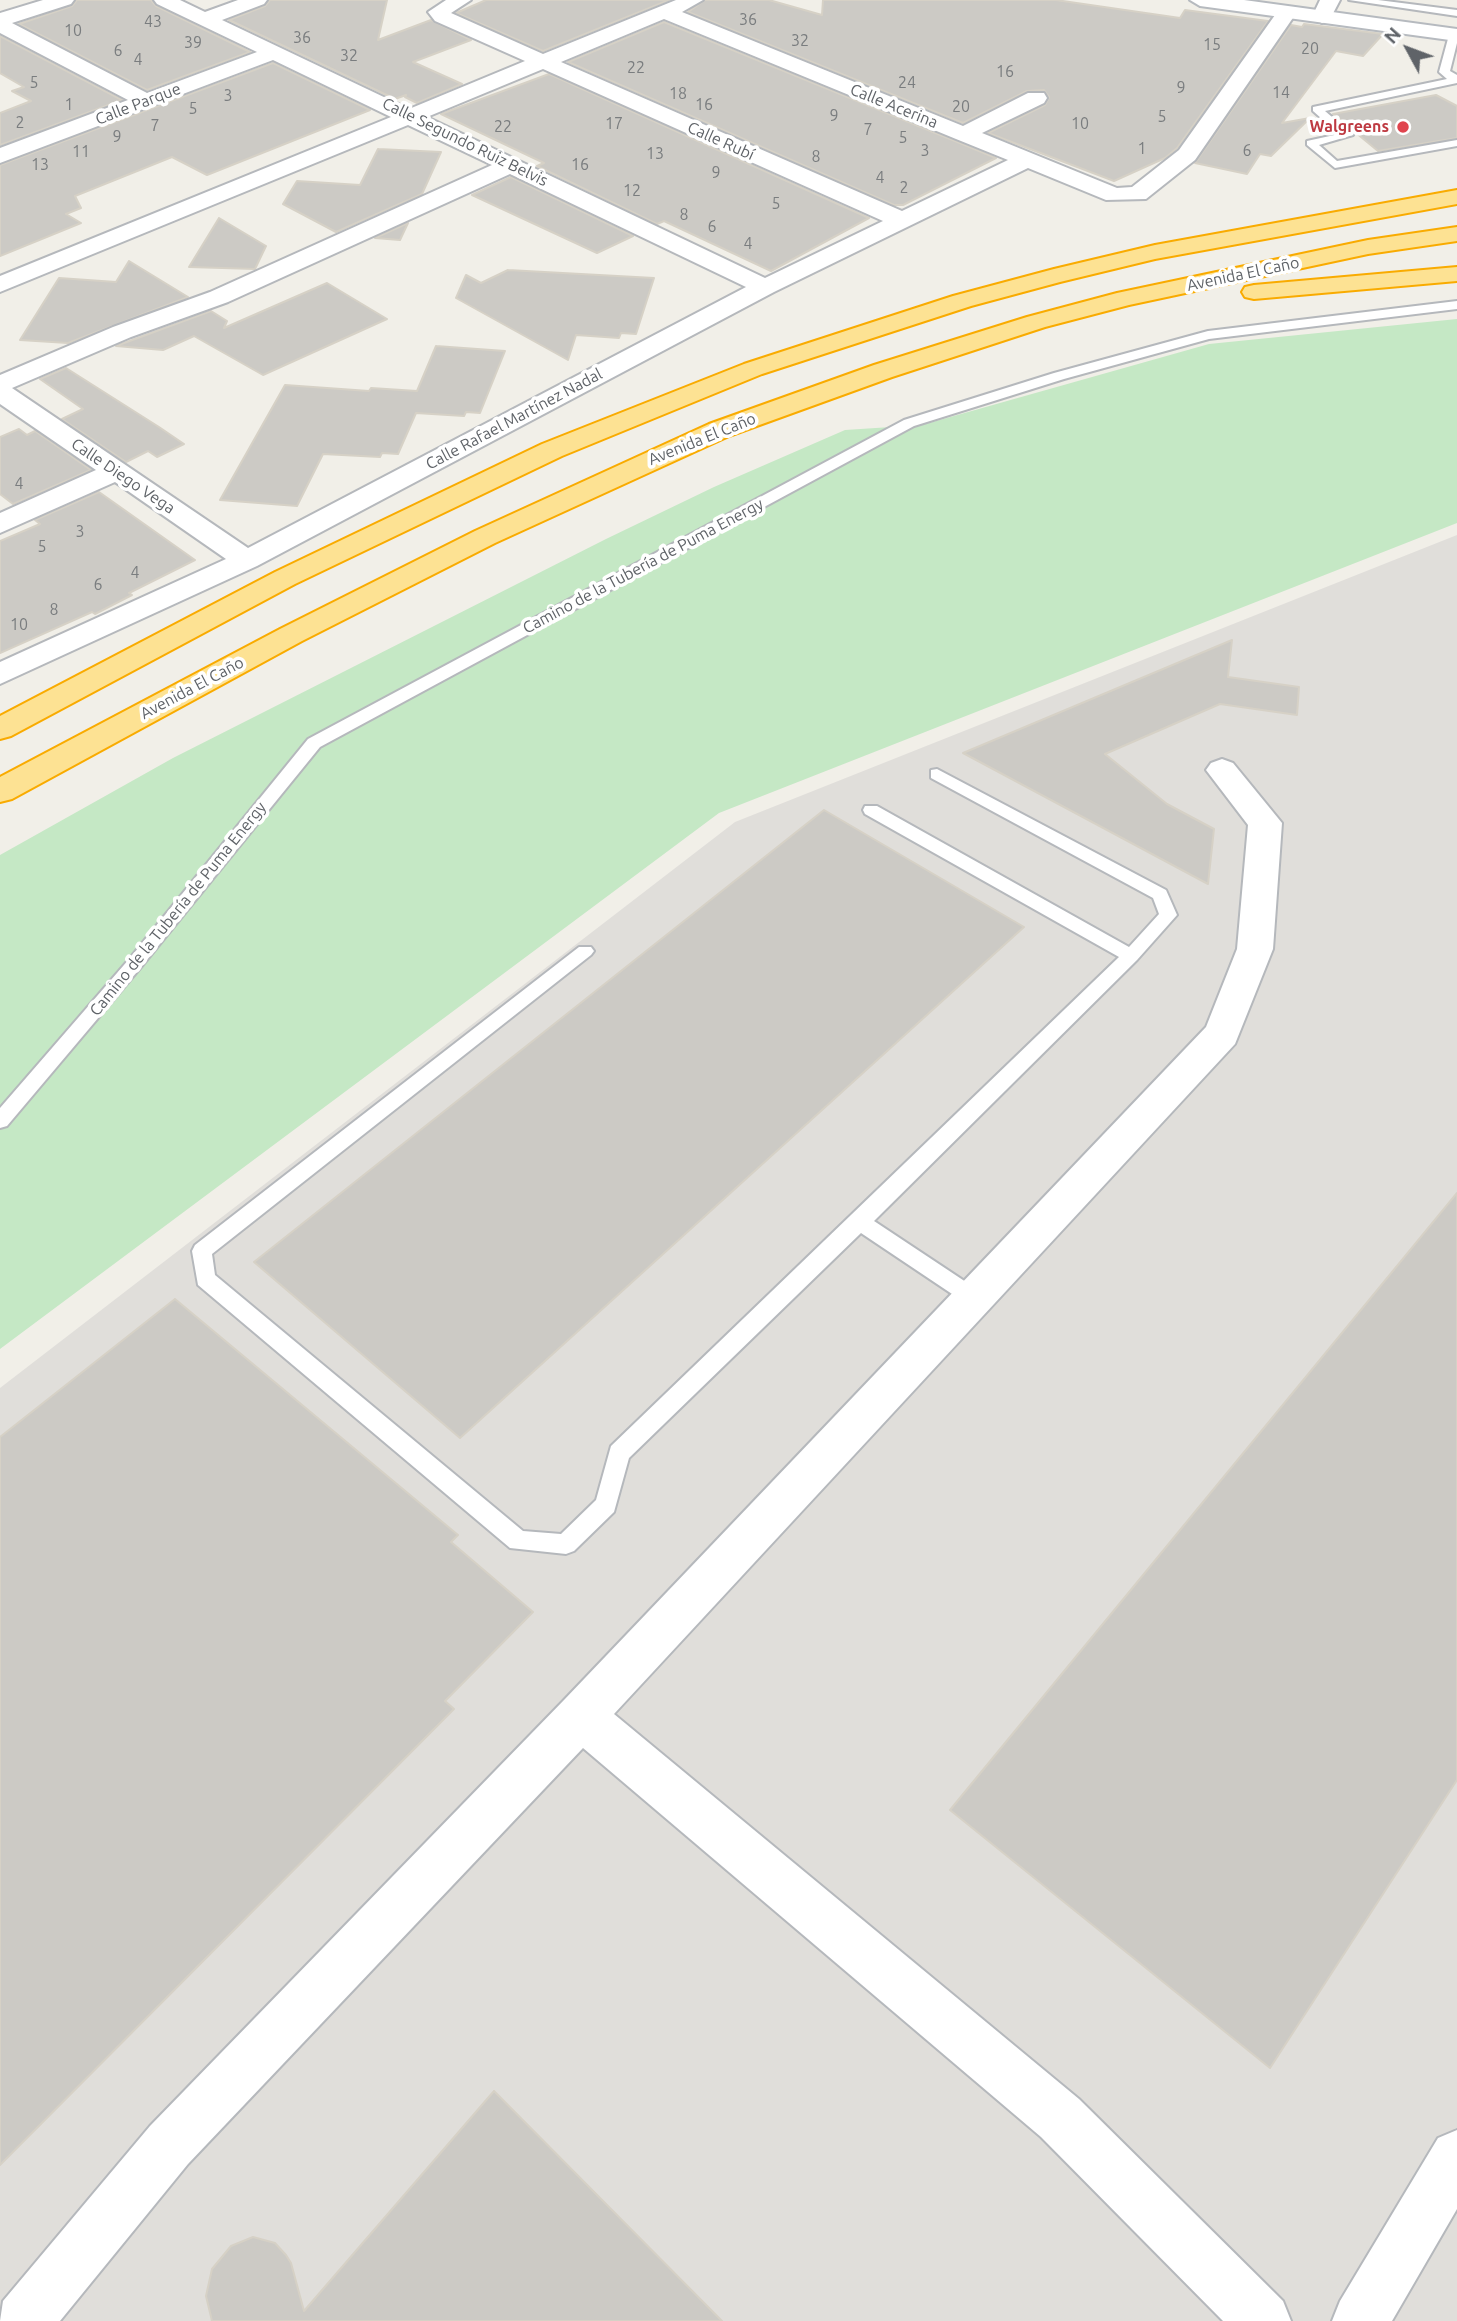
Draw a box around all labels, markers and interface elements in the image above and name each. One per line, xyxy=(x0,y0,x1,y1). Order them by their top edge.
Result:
house number: 36 xyxy=(739,10,757,30)
house number: 43 xyxy=(144,12,162,32)
north arrow xyxy=(1373,14,1443,84)
house number: 10 xyxy=(64,21,82,41)
text: N xyxy=(1379,23,1405,48)
house number: 36 xyxy=(293,28,311,48)
house number: 32 xyxy=(791,31,809,51)
house number: 39 xyxy=(184,33,202,53)
house number: 15 xyxy=(1203,35,1221,55)
house number: 20 xyxy=(1301,39,1319,59)
house number: 6 xyxy=(113,41,123,61)
house number: 32 xyxy=(340,46,358,66)
house number: 4 xyxy=(133,50,143,70)
house number: 22 xyxy=(627,58,645,78)
house number: 16 xyxy=(996,62,1014,82)
house number: 5 xyxy=(29,73,39,93)
house number: 24 xyxy=(898,73,916,93)
house number: 9 xyxy=(1176,78,1186,98)
street label: Calle Parque xyxy=(93,79,183,129)
street label: Calle Acerina xyxy=(847,80,941,132)
house number: 14 xyxy=(1272,83,1290,103)
house number: 18 xyxy=(669,84,687,104)
house number: 3 xyxy=(223,86,233,106)
street label: Calle Segundo Ruiz Belvis xyxy=(379,94,551,190)
house number: 1 xyxy=(64,95,74,115)
house number: 16 xyxy=(695,95,713,115)
house number: 20 xyxy=(952,97,970,117)
house number: 5 xyxy=(188,99,198,119)
house number: 9 xyxy=(829,106,839,126)
house number: 5 xyxy=(1157,107,1167,127)
house number: 2 xyxy=(15,113,25,133)
house number: 17 xyxy=(605,114,623,134)
house number: 10 xyxy=(1071,114,1089,134)
house number: 7 xyxy=(150,116,160,136)
house number: 22 xyxy=(494,117,512,137)
place label: Walgreens xyxy=(1310,117,1389,137)
street label: Calle Rubí xyxy=(685,118,757,164)
marker: Walgreens xyxy=(1395,119,1411,135)
house number: 7 xyxy=(863,120,873,140)
house number: 9 xyxy=(112,127,122,147)
house number: 5 xyxy=(898,128,908,148)
house number: 1 xyxy=(1137,139,1147,159)
house number: 3 xyxy=(920,141,930,161)
house number: 6 xyxy=(1242,141,1252,161)
house number: 11 xyxy=(72,142,90,162)
house number: 13 xyxy=(646,144,664,164)
house number: 8 xyxy=(811,147,821,167)
house number: 13 xyxy=(31,155,49,175)
house number: 16 xyxy=(571,155,589,175)
house number: 9 xyxy=(711,163,721,183)
house number: 4 xyxy=(875,168,885,188)
house number: 2 xyxy=(899,178,909,198)
house number: 12 xyxy=(623,181,641,201)
house number: 5 xyxy=(771,194,781,214)
house number: 8 xyxy=(679,205,689,225)
house number: 6 xyxy=(707,217,717,237)
house number: 4 xyxy=(743,234,753,254)
street label: Avenida El Caño xyxy=(1185,253,1301,295)
street label: Calle Rafael Martínez Nadal xyxy=(423,364,605,474)
street label: Avenida El Caño xyxy=(645,409,759,469)
street label: Calle Diego Vega xyxy=(67,434,179,518)
house number: 4 xyxy=(14,474,24,494)
street label: Camino de la Tubería de Puma Energy xyxy=(519,494,767,638)
house number: 3 xyxy=(75,522,85,542)
house number: 5 xyxy=(37,537,47,557)
house number: 4 xyxy=(130,563,140,583)
house number: 6 xyxy=(93,575,103,595)
house number: 8 xyxy=(49,600,59,620)
house number: 10 xyxy=(10,615,28,635)
street label: Avenida El Caño xyxy=(137,653,247,723)
street label: Camino de la Tubería de Puma Energy xyxy=(86,798,270,1020)

